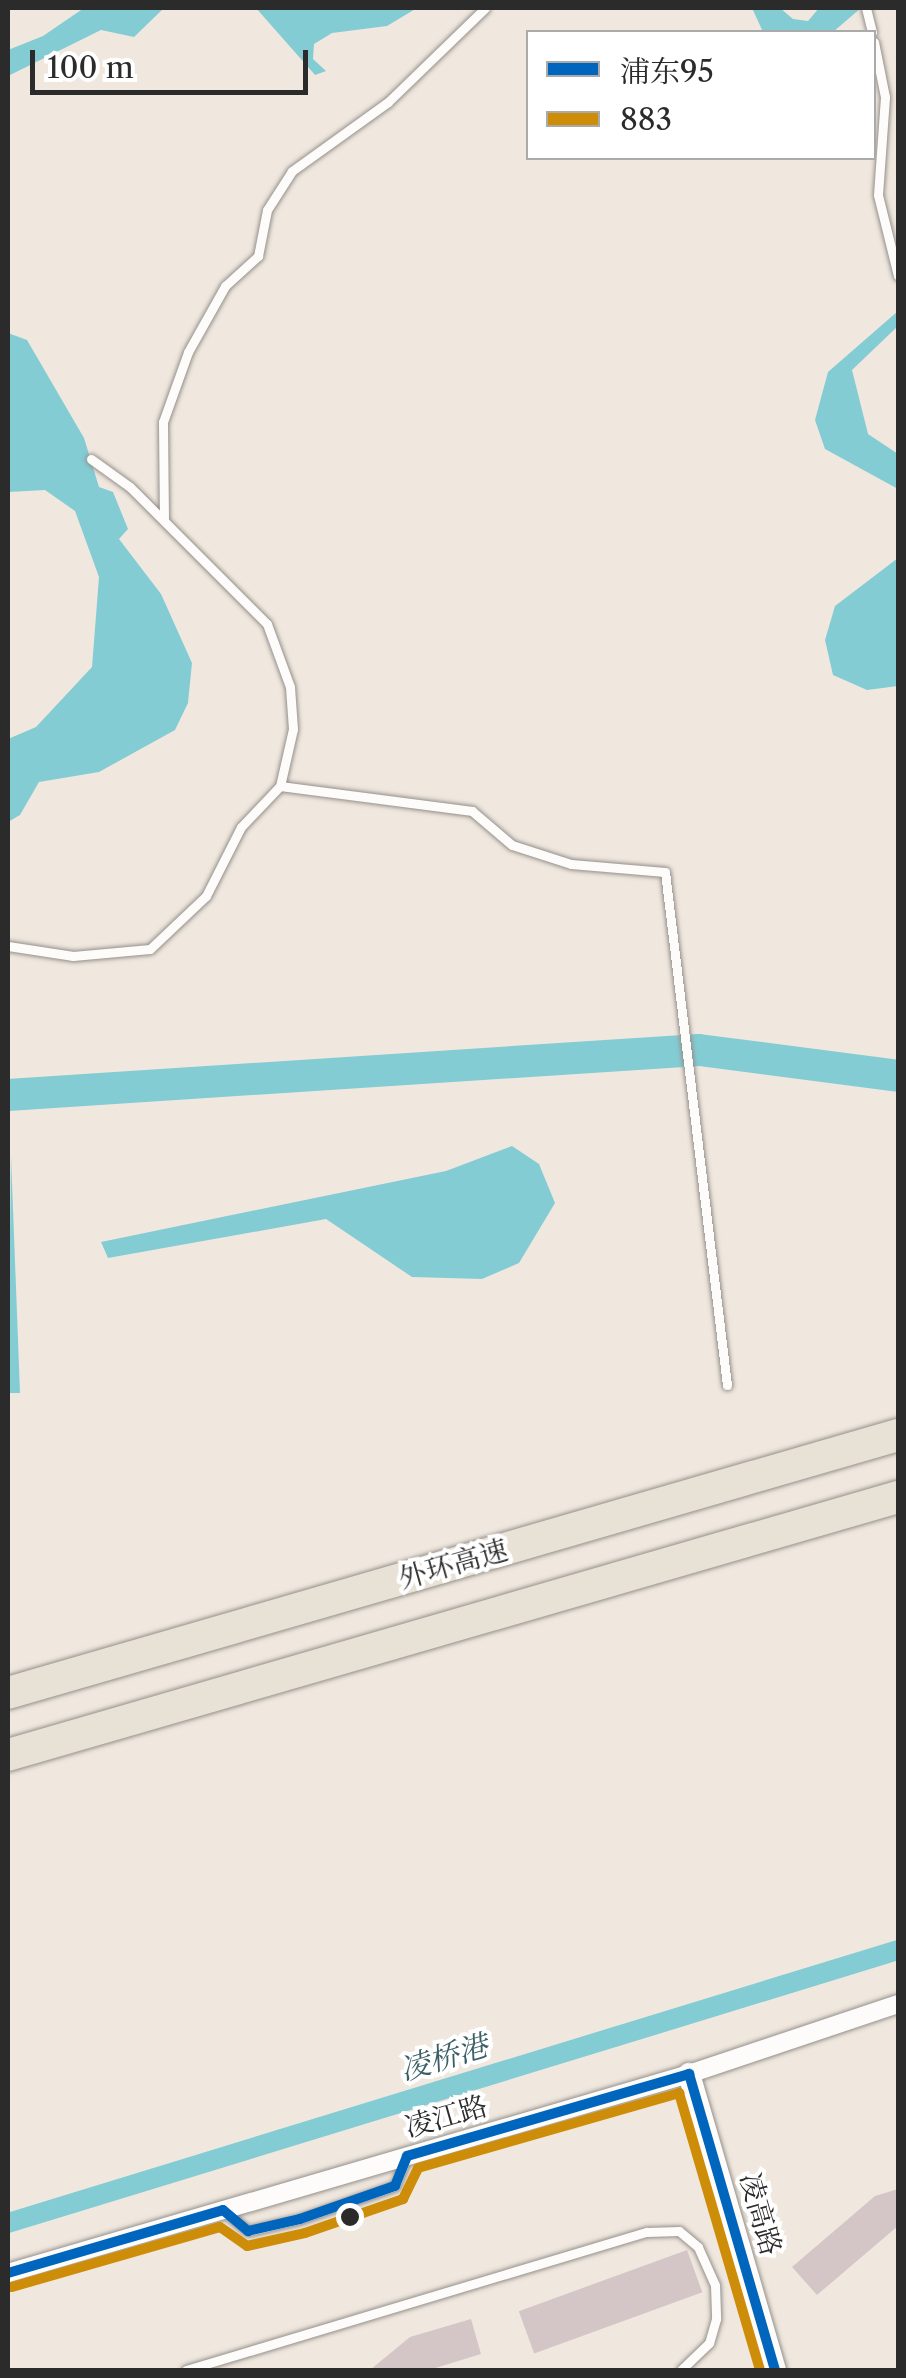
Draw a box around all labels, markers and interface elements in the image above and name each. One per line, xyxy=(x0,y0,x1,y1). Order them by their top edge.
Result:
scale bar xyxy=(35,30,312,92)
legend xyxy=(526,30,876,160)
text: 100 m xyxy=(47,49,134,86)
text: 浦东95 xyxy=(620,53,714,90)
text: 883 xyxy=(620,101,672,138)
street label: 外环高速 xyxy=(395,1532,511,1596)
water label: 凌桥港 xyxy=(396,2028,492,2088)
street label: 凌江路 xyxy=(401,2088,491,2144)
street label: 凌高路 xyxy=(733,2169,789,2259)
unlabelled marker xyxy=(340,2207,360,2227)

